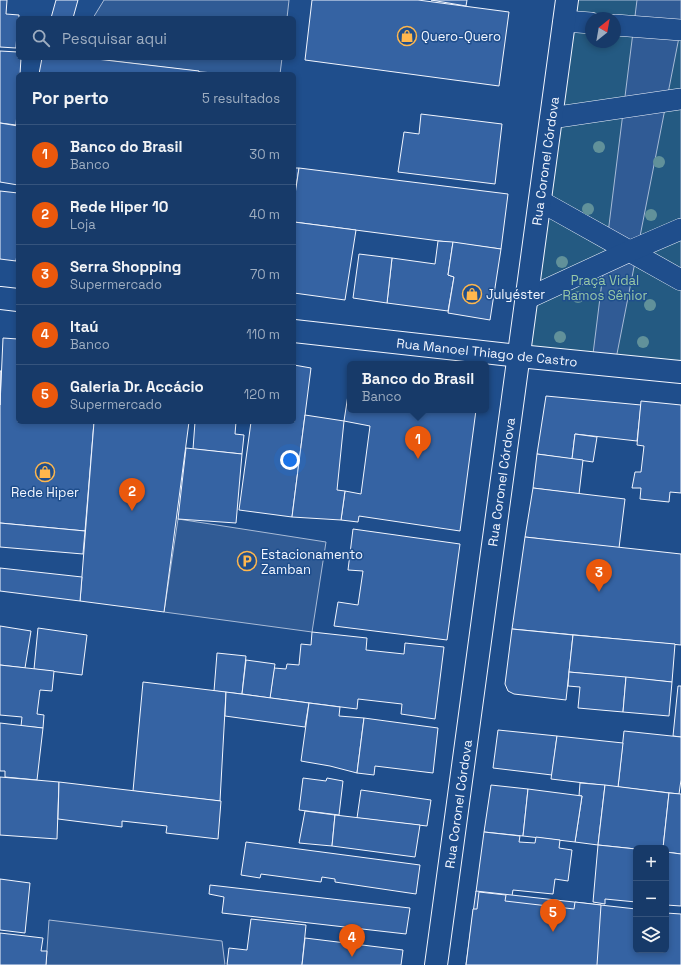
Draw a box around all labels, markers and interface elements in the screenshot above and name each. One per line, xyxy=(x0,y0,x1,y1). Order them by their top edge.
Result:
north arrow xyxy=(585,12,621,48)
search box xyxy=(16,16,296,60)
shop icon: Quero-Quero xyxy=(396,25,418,47)
icon: search xyxy=(30,27,52,49)
place label: Quero-Quero xyxy=(421,28,501,45)
text: Pesquisar aqui xyxy=(62,29,167,48)
text: Por perto xyxy=(32,87,109,109)
text: 5 resultados xyxy=(202,90,280,107)
street label: Rua Coronel Córdova xyxy=(528,95,563,226)
text: Banco do Brasil xyxy=(70,137,182,156)
text: 1 xyxy=(42,146,48,163)
text: 30 m xyxy=(249,146,280,163)
text: Banco xyxy=(70,156,110,173)
text: Rede Hiper 10 xyxy=(70,197,168,216)
text: 2 xyxy=(41,206,49,223)
text: 40 m xyxy=(249,206,280,223)
text: Loja xyxy=(70,216,96,233)
text: Serra Shopping xyxy=(70,257,181,276)
text: 3 xyxy=(41,266,49,283)
text: 70 m xyxy=(250,266,280,283)
park label: Praça Vidal Ramos Sênior xyxy=(563,272,648,304)
text: Supermercado xyxy=(70,276,162,293)
shop icon: Julyéster xyxy=(461,283,483,305)
place label: Julyéster xyxy=(486,286,545,303)
text: Itaú xyxy=(70,317,99,336)
text: 4 xyxy=(41,326,49,343)
text: 110 m xyxy=(246,326,280,343)
street label: Rua Manoel Thiago de Castro xyxy=(396,335,578,370)
text: Banco xyxy=(70,336,110,353)
popup xyxy=(347,361,489,413)
text: Banco do Brasil xyxy=(362,369,474,388)
text: Galeria Dr. Accácio xyxy=(70,377,204,396)
text: 5 xyxy=(41,386,49,403)
text: 120 m xyxy=(244,386,280,403)
text: Banco xyxy=(362,388,402,405)
text: Supermercado xyxy=(70,396,162,413)
street label: Rua Coronel Córdova xyxy=(484,416,519,547)
pin: 1 xyxy=(405,426,431,459)
your location xyxy=(280,450,300,470)
shop icon: Rede Hiper xyxy=(34,461,56,483)
pin: 2 xyxy=(119,478,145,511)
place label: Rede Hiper xyxy=(11,484,79,501)
place label: Estacionamento Zamban xyxy=(261,546,363,578)
parking icon: Estacionamento Zamban xyxy=(236,550,258,572)
pin: 3 xyxy=(586,559,612,592)
street label: Rua Coronel Córdova xyxy=(441,738,476,869)
map controls xyxy=(633,845,669,953)
button: + xyxy=(633,845,669,881)
button: − xyxy=(633,881,669,917)
pin: 5 xyxy=(540,899,566,932)
button: layers xyxy=(633,917,669,953)
pin: 4 xyxy=(339,924,365,957)

